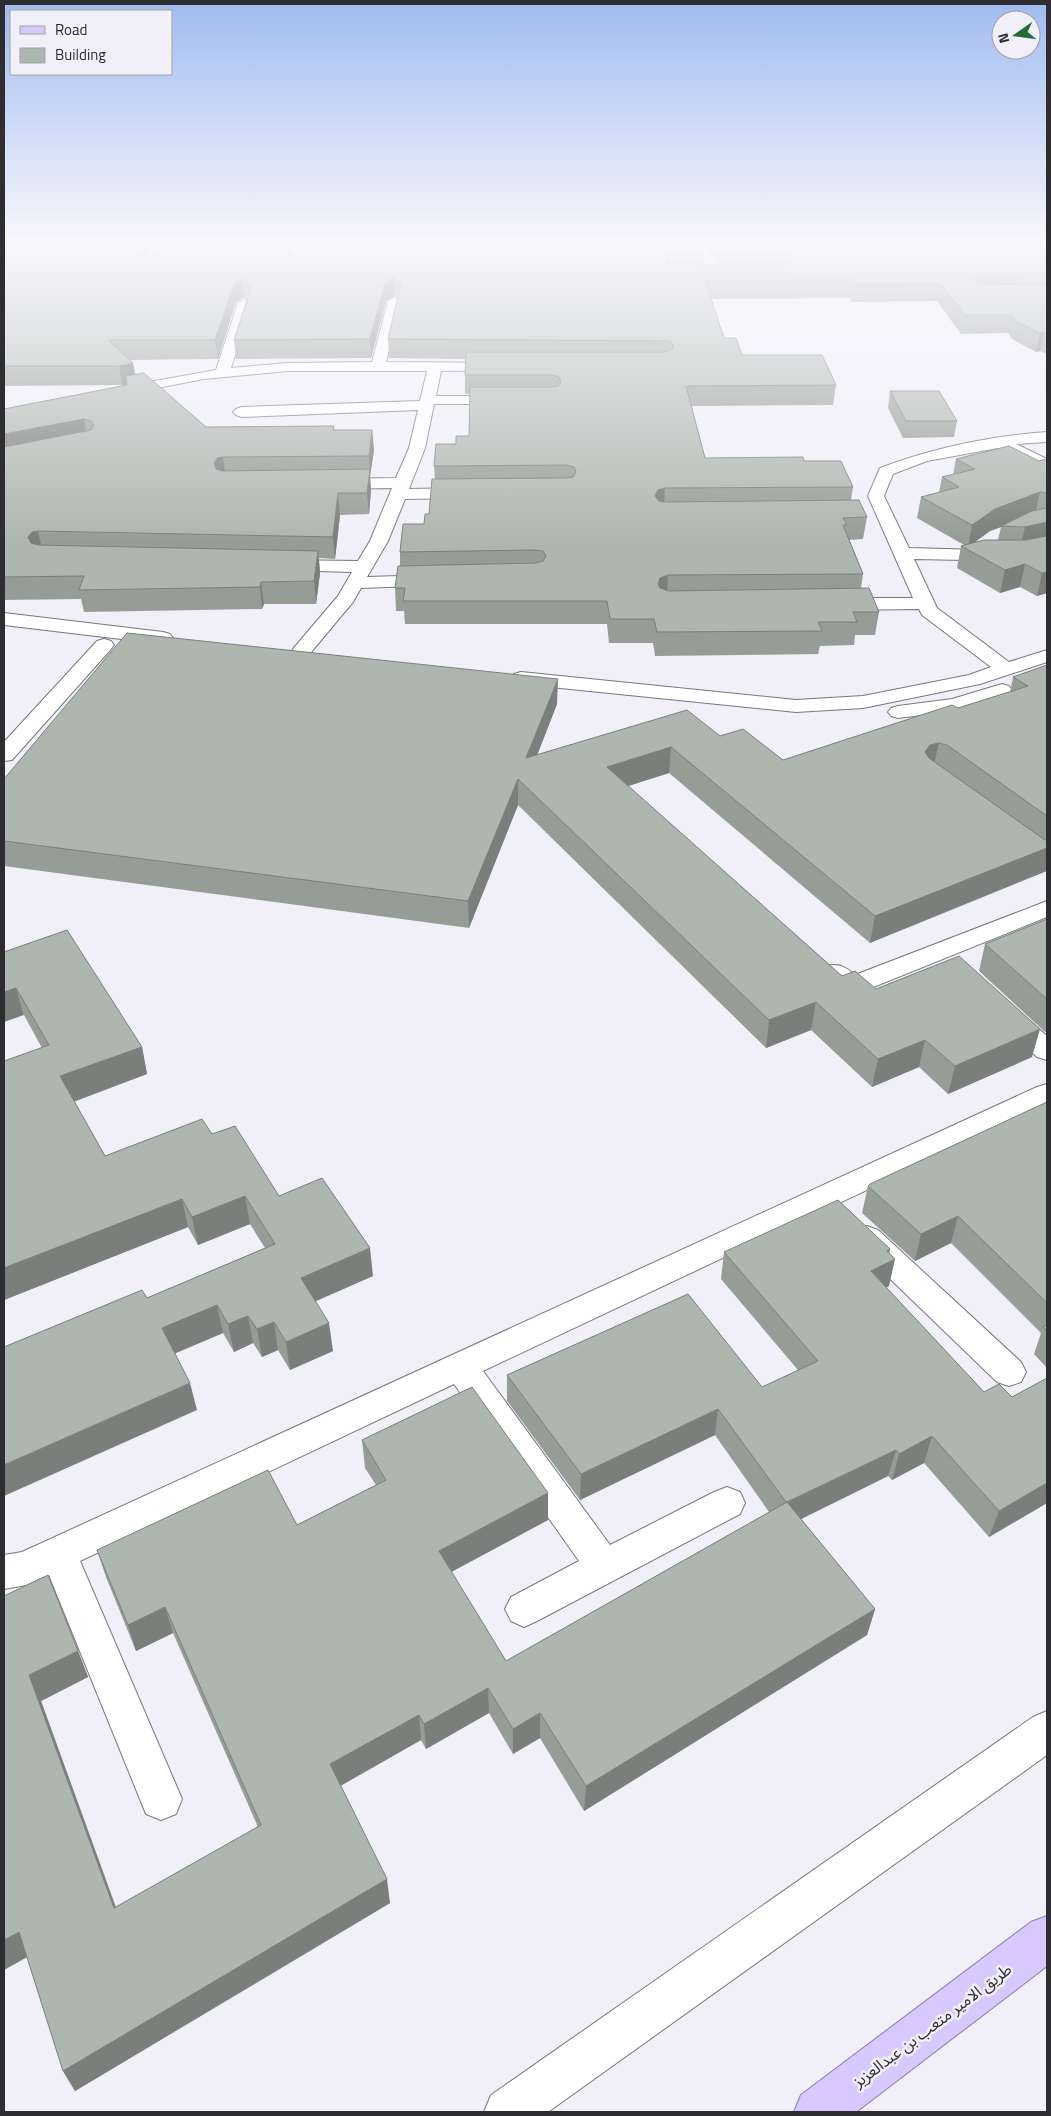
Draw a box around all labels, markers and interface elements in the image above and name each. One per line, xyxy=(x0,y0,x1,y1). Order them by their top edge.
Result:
legend xyxy=(10,10,172,75)
north arrow xyxy=(991,10,1041,60)
text: Road xyxy=(55,18,87,41)
text: N xyxy=(992,31,1014,46)
text: Building xyxy=(55,43,106,66)
street label: طريق الامير متعب بن عبدالعزيز xyxy=(847,1957,1017,2094)

